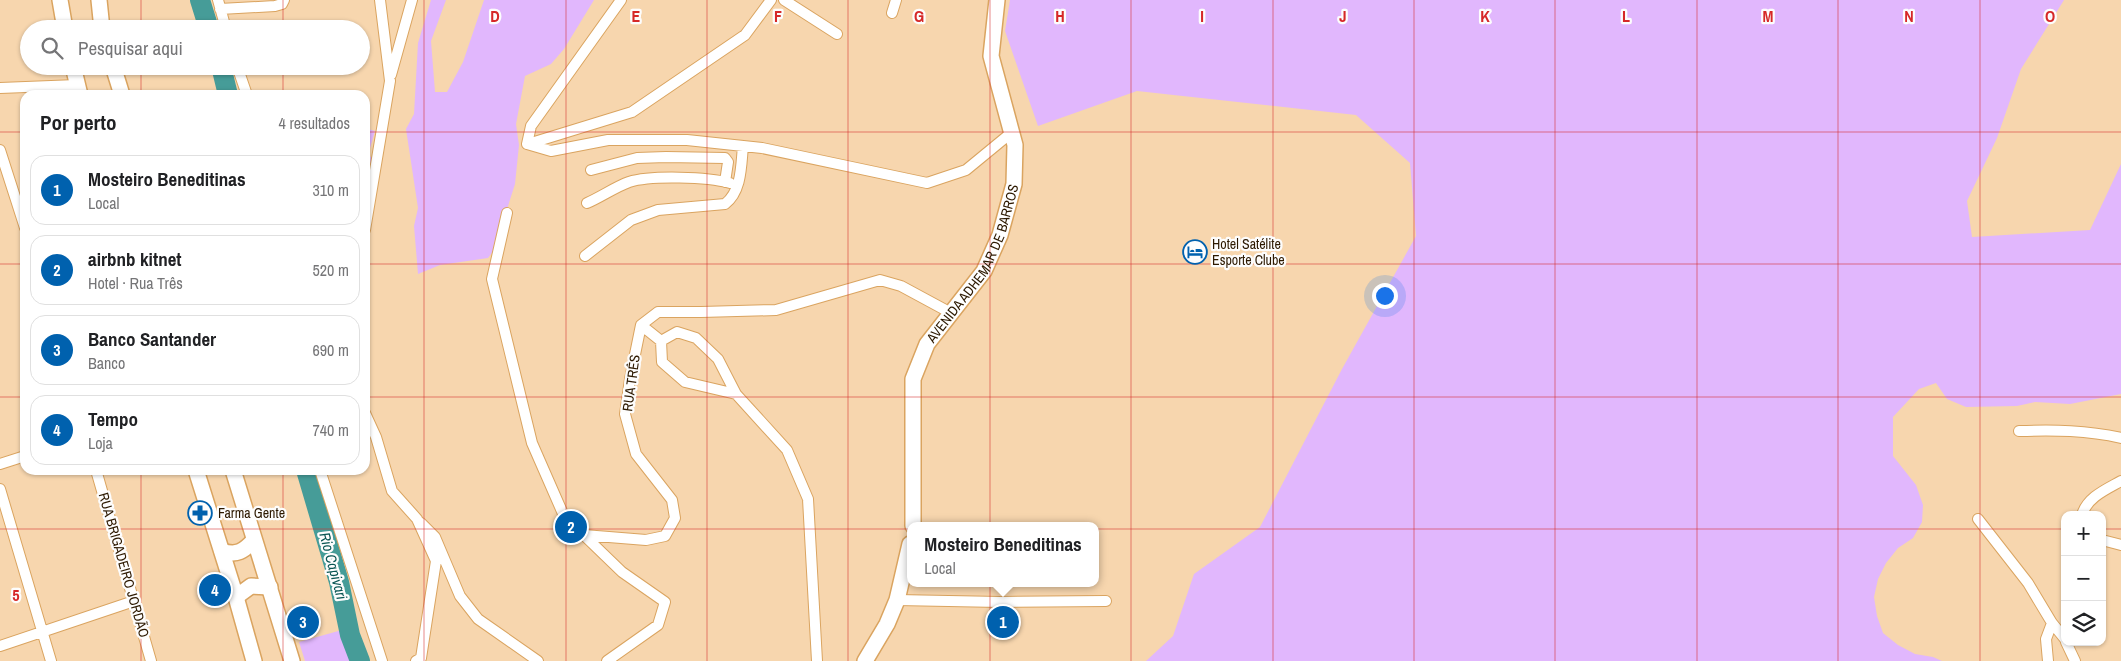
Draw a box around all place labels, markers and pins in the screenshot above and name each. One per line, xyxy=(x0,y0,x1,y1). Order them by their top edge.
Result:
place label: Hotel Satélite Esporte Clube xyxy=(1212,235,1285,269)
hotel icon: Hotel Satélite Esporte Clube xyxy=(1182,239,1208,265)
pharmacy icon: Farma Gente xyxy=(187,500,213,526)
place label: Farma Gente xyxy=(218,504,285,522)
pin: 2 xyxy=(555,508,587,546)
pin: 4 xyxy=(199,571,231,609)
pin: 3 xyxy=(287,603,319,641)
pin: 1 xyxy=(987,603,1019,641)

